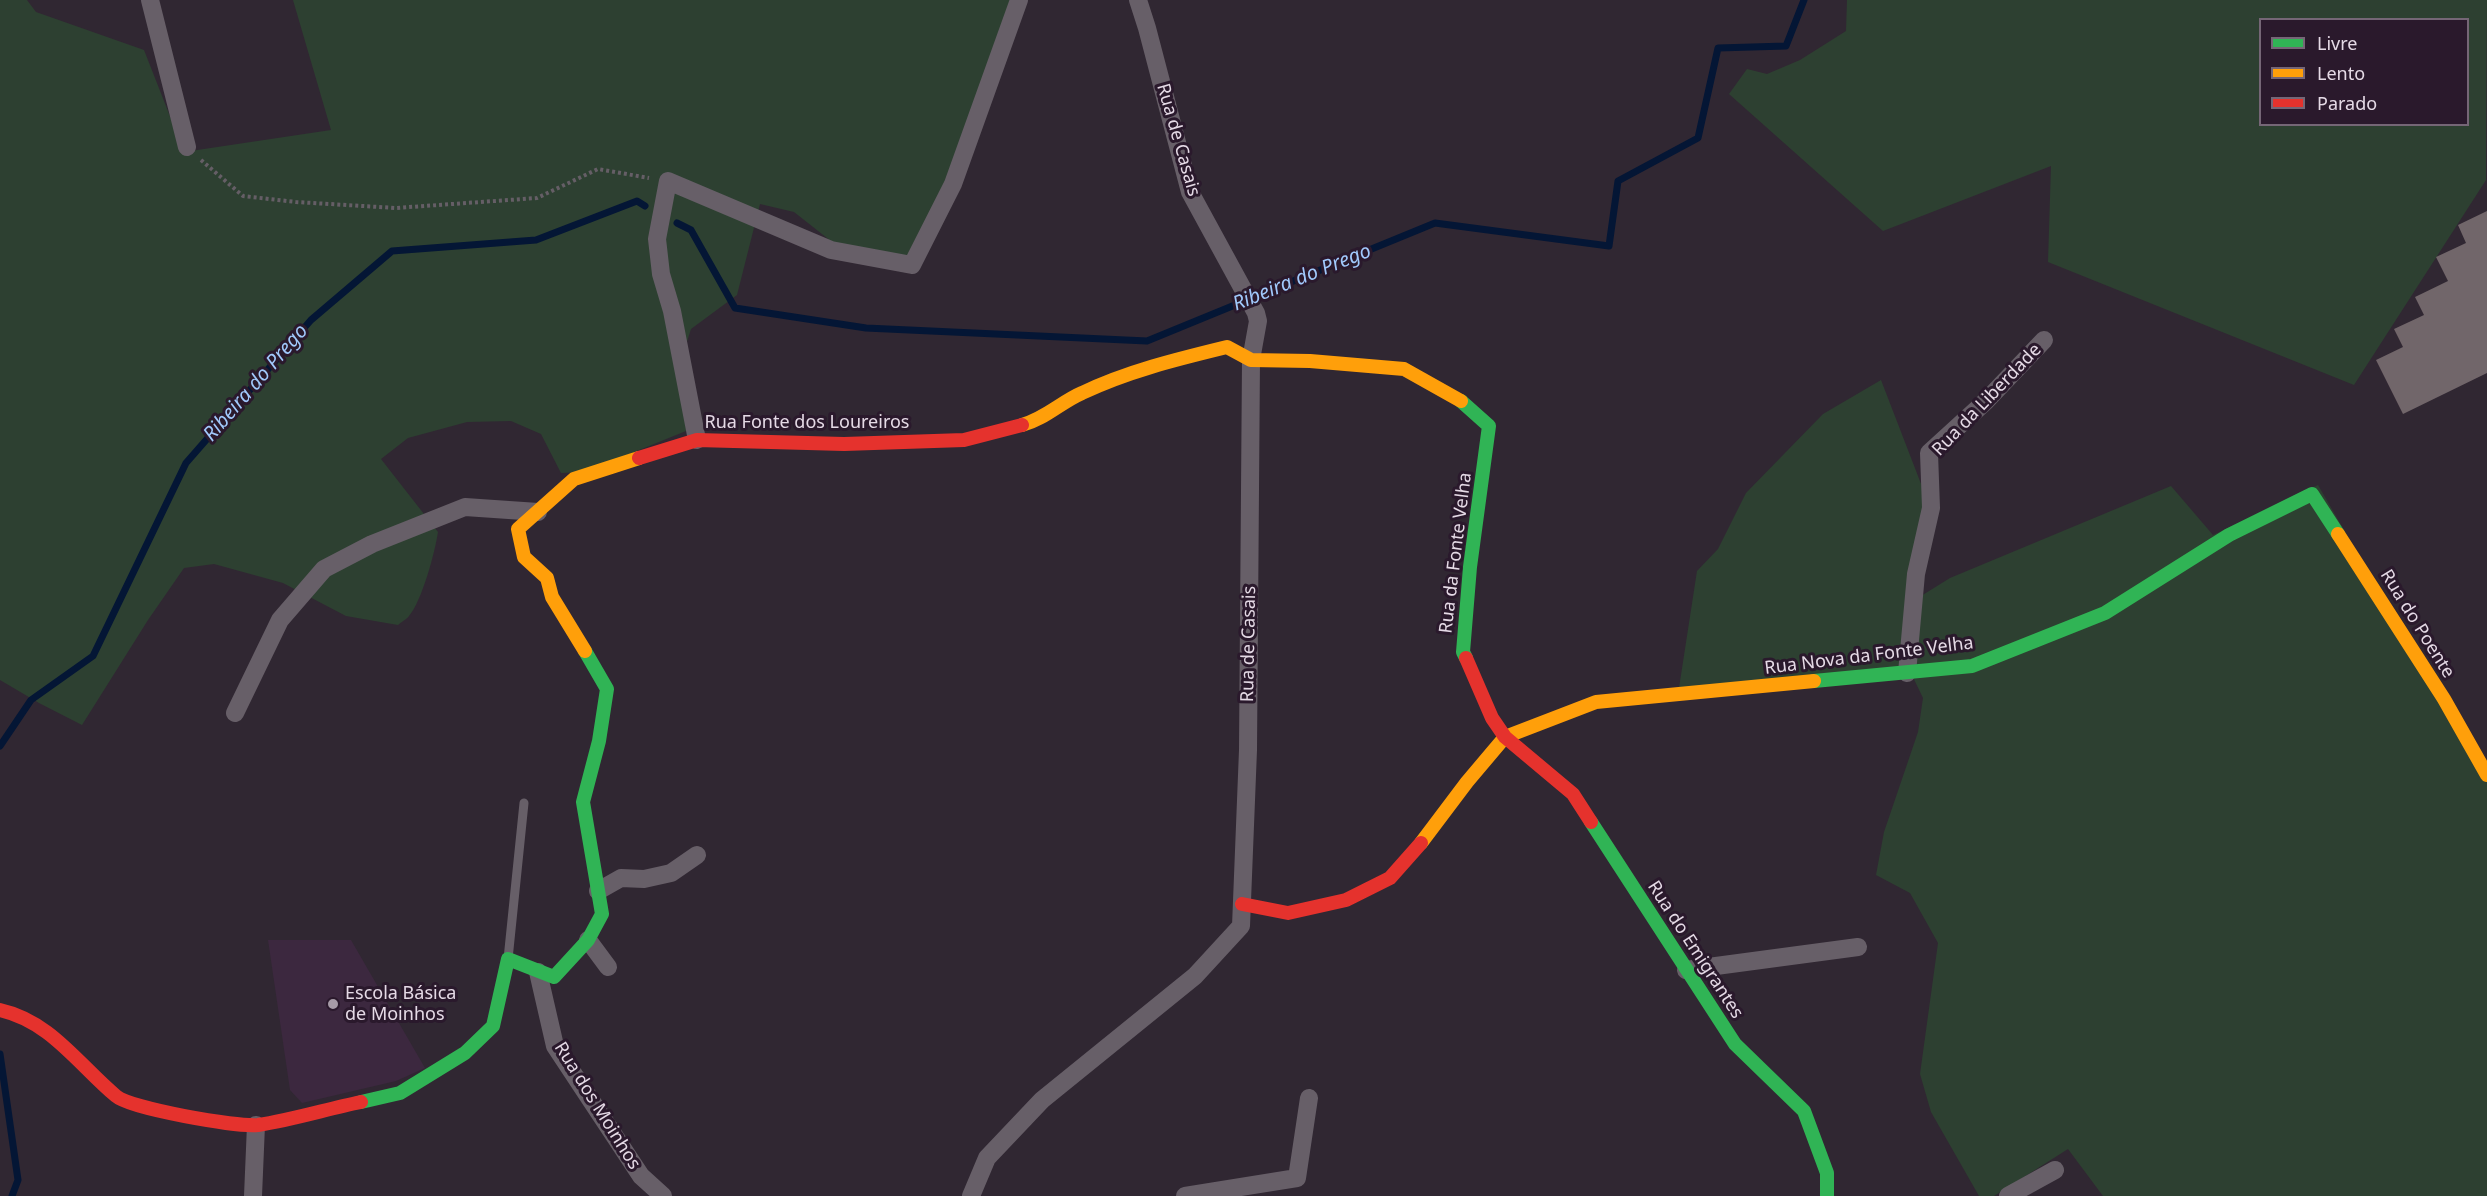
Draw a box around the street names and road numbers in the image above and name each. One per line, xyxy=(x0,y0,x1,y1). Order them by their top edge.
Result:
street label: Rua de Casais xyxy=(1152,81,1204,199)
street label: Rua da Liberdade xyxy=(1928,339,2046,461)
street label: Rua Fonte dos Loureiros xyxy=(705,412,909,434)
street label: Rua da Fonte Velha xyxy=(1435,471,1477,635)
street label: Rua do Poente xyxy=(2375,566,2459,682)
street label: Rua de Casais xyxy=(1237,586,1261,702)
street label: Rua Nova da Fonte Velha xyxy=(1763,632,1975,680)
street label: Rua do Emigrantes xyxy=(1642,877,1748,1023)
street label: Rua dos Moinhos xyxy=(549,1038,645,1174)

